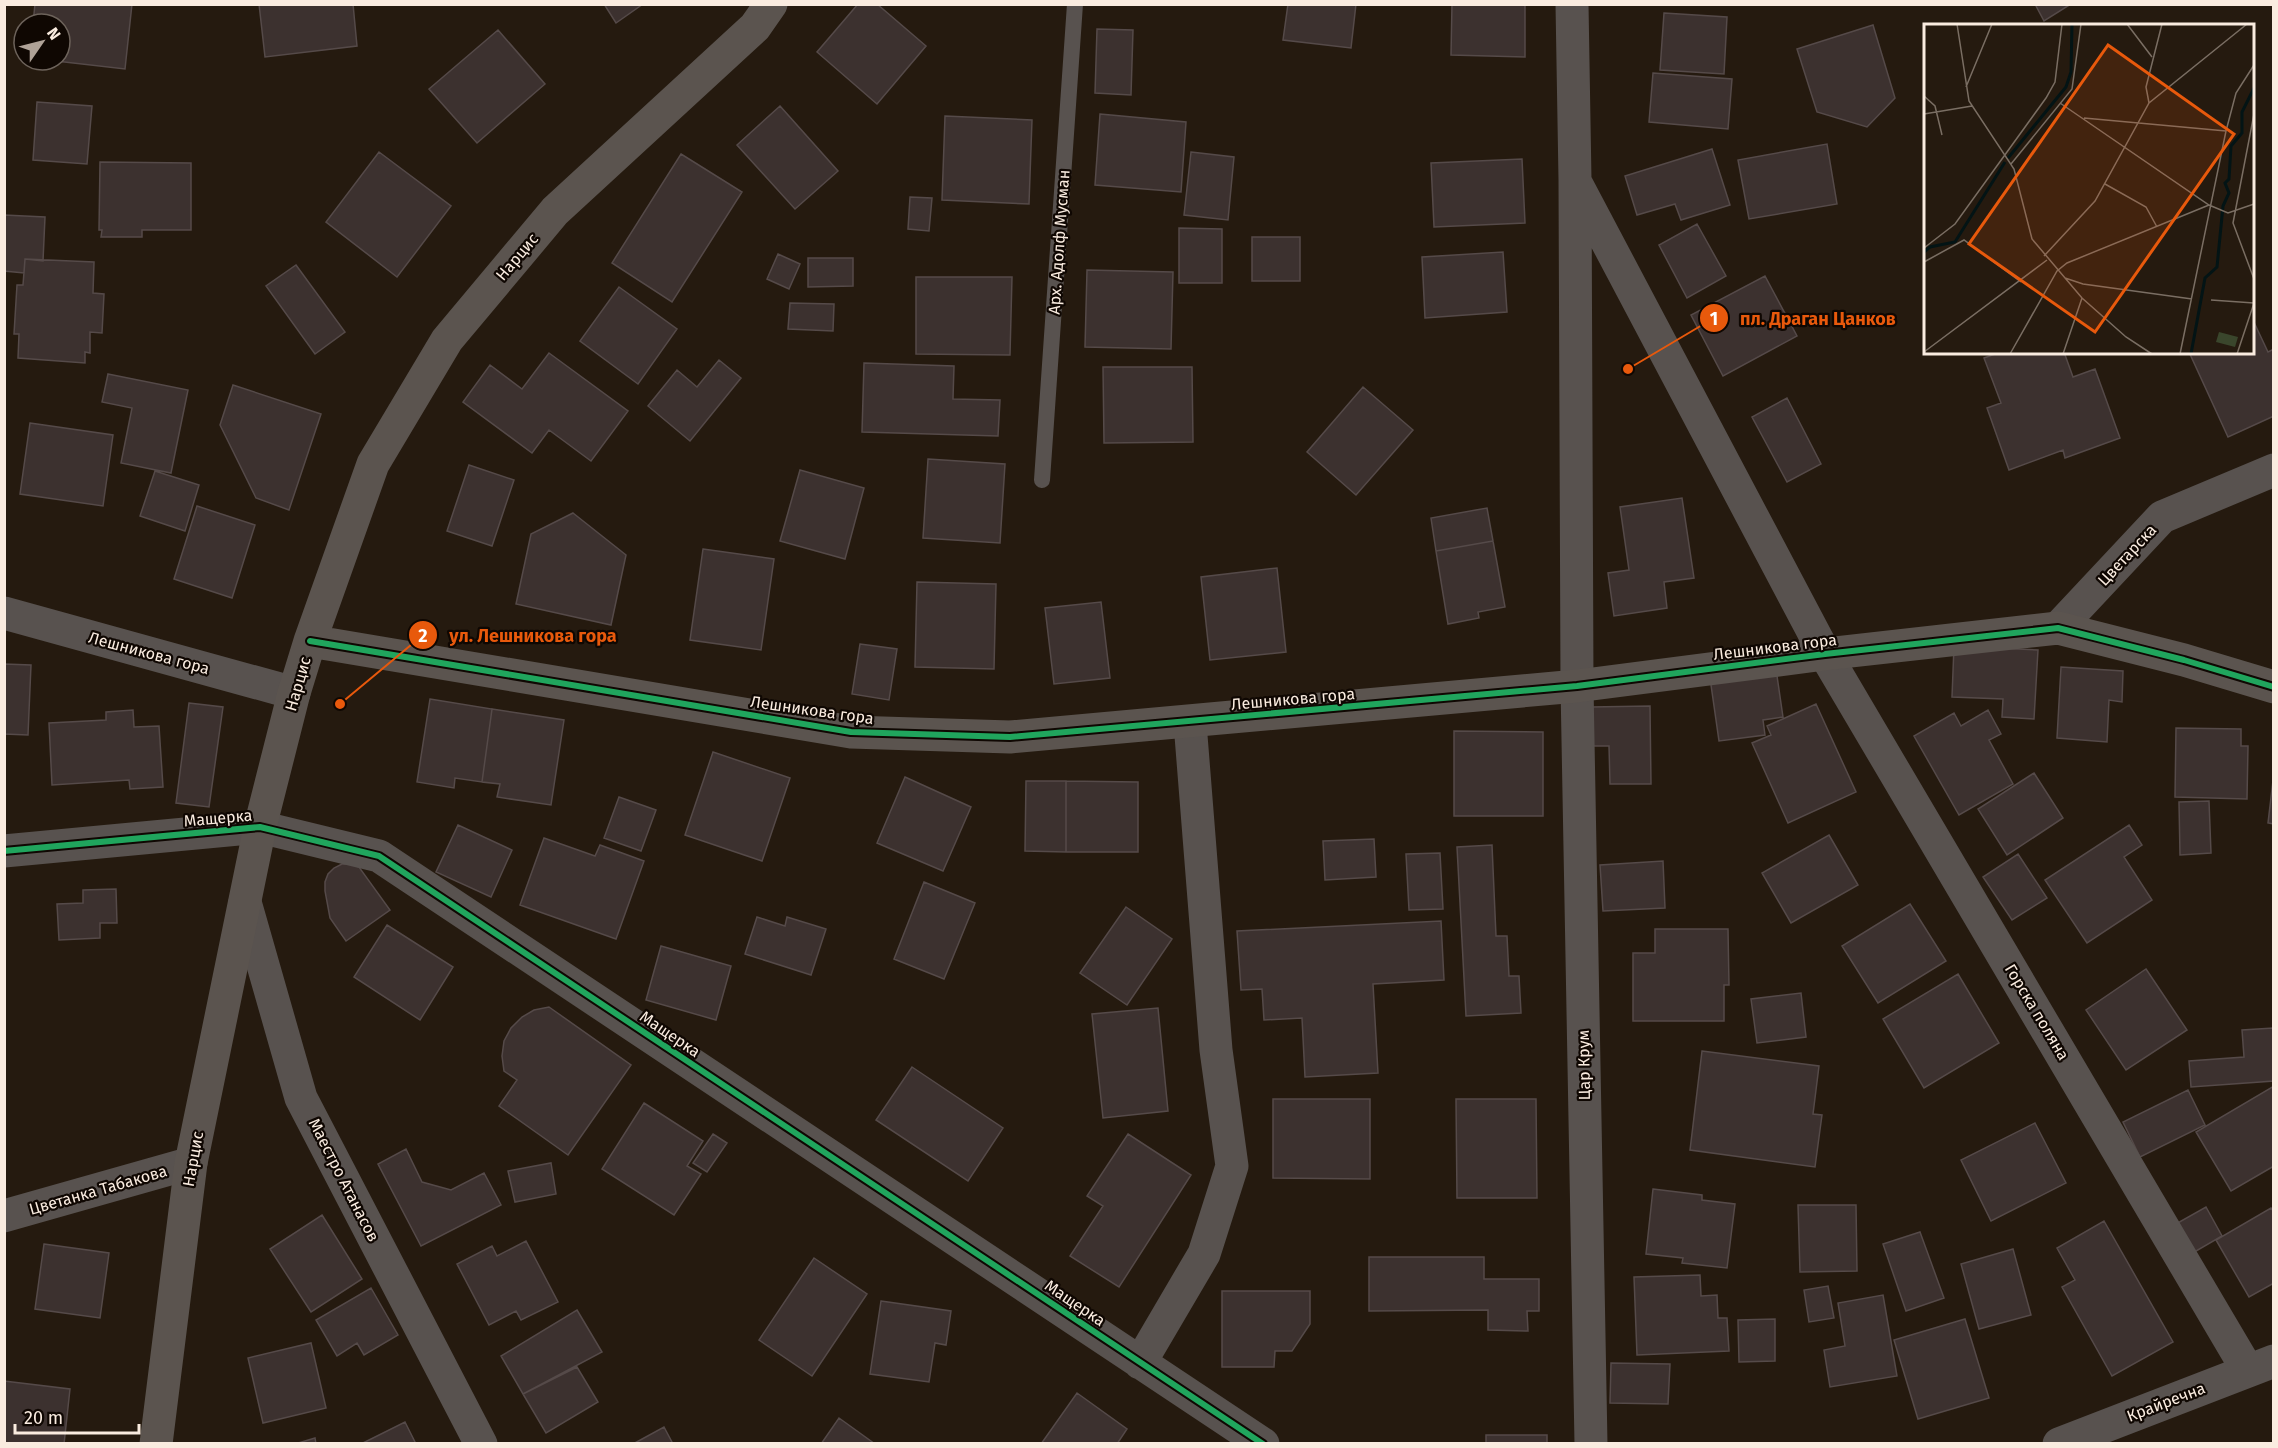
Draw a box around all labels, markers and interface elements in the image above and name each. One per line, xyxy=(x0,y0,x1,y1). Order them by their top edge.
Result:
north arrow xyxy=(12,12,72,72)
text: N xyxy=(43,24,65,43)
inset map xyxy=(1924,24,2254,354)
street label: Арх. Адолф Мусман xyxy=(1044,169,1074,315)
street label: Нарцис xyxy=(492,229,542,284)
callout: пл. Драган Цанков xyxy=(1699,300,1908,336)
text: 1 xyxy=(1710,308,1718,330)
text: пл. Драган Цанков xyxy=(1740,308,1896,330)
street label: Цветарска xyxy=(2094,520,2160,590)
callout: ул. Лешникова гора xyxy=(408,617,629,653)
text: 2 xyxy=(418,625,428,647)
text: ул. Лешникова гора xyxy=(448,625,617,647)
street label: Лешникова гора xyxy=(87,628,211,678)
street label: Лешникова гора xyxy=(1712,630,1838,664)
street label: Нарцис xyxy=(281,654,315,713)
street label: Лешникова гора xyxy=(1230,684,1356,714)
street label: Лешникова гора xyxy=(749,692,875,728)
street label: Мащерка xyxy=(183,806,253,830)
street label: Горска поляна xyxy=(2001,960,2073,1064)
street label: Мащерка xyxy=(636,1007,704,1061)
street label: Цар Крум xyxy=(1574,1030,1594,1100)
street label: Маестро Атанасов xyxy=(305,1115,383,1245)
street label: Нарцис xyxy=(179,1130,207,1188)
street label: Цветанка Табакова xyxy=(27,1161,169,1219)
street label: Мащерка xyxy=(1041,1276,1109,1330)
street label: Крайречна xyxy=(2124,1378,2208,1426)
scale bar xyxy=(15,1397,140,1435)
text: 20 m xyxy=(24,1407,63,1429)

